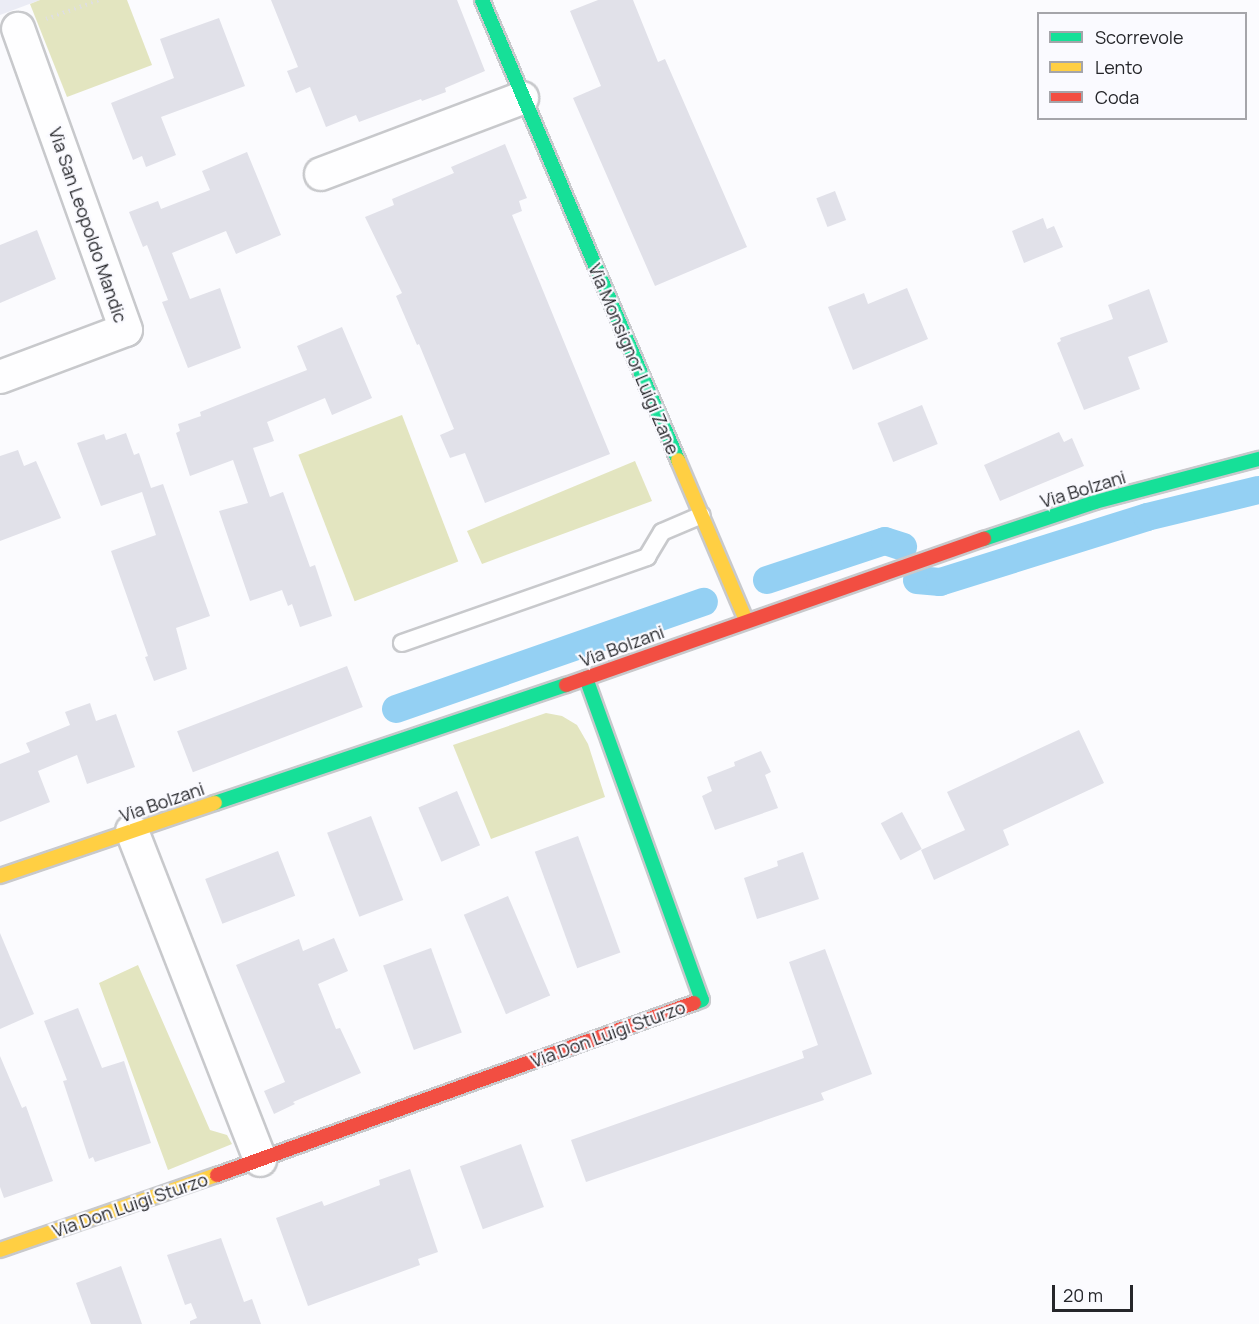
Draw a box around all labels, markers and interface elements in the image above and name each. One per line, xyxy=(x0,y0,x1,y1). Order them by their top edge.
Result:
legend xyxy=(1037,12,1247,120)
text: Scorrevole xyxy=(1095,25,1184,49)
text: Lento xyxy=(1095,55,1143,79)
text: Coda xyxy=(1095,85,1139,109)
street label: Via San Leopoldo Mandic xyxy=(44,125,132,325)
street label: Via Monsignor Luigi Zane xyxy=(584,260,684,458)
street label: Via Bolzani xyxy=(1038,466,1128,512)
street label: Via Bolzani xyxy=(577,621,667,671)
street label: Via Bolzani xyxy=(117,777,207,827)
street label: Via Don Luigi Sturzo xyxy=(528,996,688,1072)
street label: Via Don Luigi Sturzo xyxy=(50,1168,210,1242)
scale bar xyxy=(1055,1273,1136,1311)
text: 20 m xyxy=(1063,1283,1103,1307)

